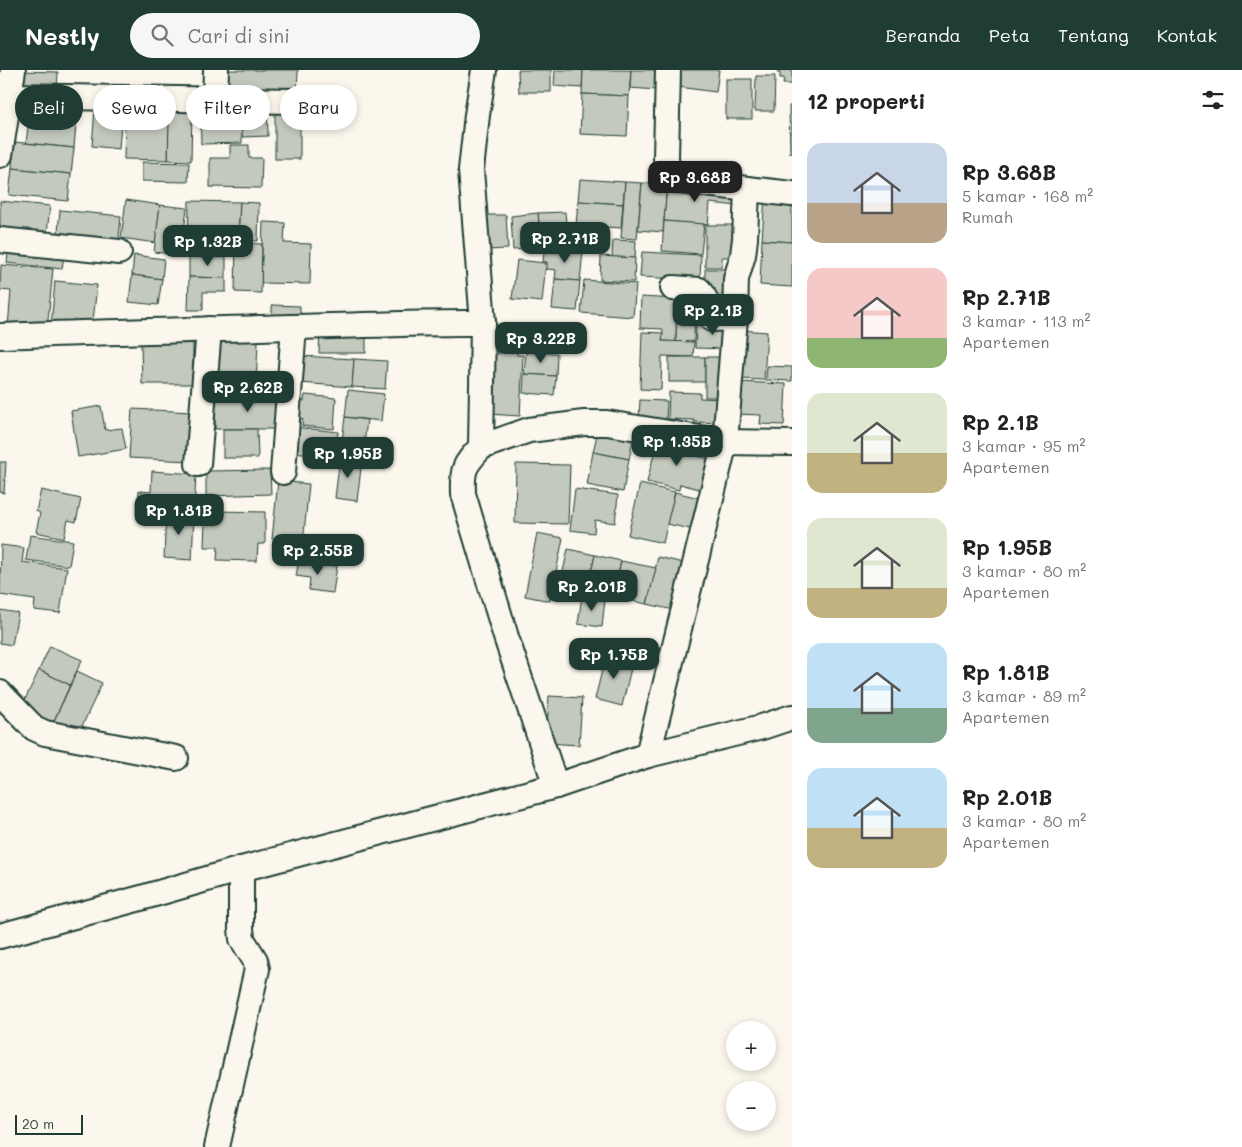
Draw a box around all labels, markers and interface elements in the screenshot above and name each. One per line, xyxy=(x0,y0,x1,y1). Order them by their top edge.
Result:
search box xyxy=(130,13,480,58)
text: Nestly xyxy=(25,20,100,51)
icon: search xyxy=(148,21,176,49)
text: Cari di sini xyxy=(188,23,290,48)
text: Beranda xyxy=(886,23,961,47)
text: Peta xyxy=(989,23,1030,47)
text: Tentang xyxy=(1058,23,1129,47)
text: Kontak xyxy=(1157,23,1217,47)
chip: Beli xyxy=(15,85,83,130)
chip: Sewa xyxy=(93,85,176,130)
chip: Filter xyxy=(186,85,270,130)
chip: Baru xyxy=(280,85,357,130)
icon: filters xyxy=(1199,86,1227,114)
text: 12 properti xyxy=(807,87,926,114)
text: Rp 3.68B xyxy=(962,158,1056,185)
pin: Rp 3.68B xyxy=(643,160,747,203)
icon: home xyxy=(847,163,907,223)
text: Rp 3.68B xyxy=(659,166,731,187)
text: 5 kamar · 168 m² xyxy=(962,185,1093,206)
text: Rumah xyxy=(962,206,1013,227)
pin: Rp 2.71B xyxy=(513,222,617,264)
pin: Rp 1.32B xyxy=(156,224,260,267)
text: Rp 2.71B xyxy=(531,227,599,248)
text: Rp 1.32B xyxy=(174,230,242,251)
text: Rp 2.71B xyxy=(962,283,1051,310)
icon: home xyxy=(847,288,907,348)
pin: Rp 2.1B xyxy=(667,294,759,336)
text: Rp 2.1B xyxy=(684,299,742,320)
text: 3 kamar · 113 m² xyxy=(962,310,1091,331)
pin: Rp 3.22B xyxy=(489,322,593,364)
text: Rp 3.22B xyxy=(506,327,576,348)
text: Apartemen xyxy=(962,331,1049,352)
pin: Rp 2.62B xyxy=(196,370,300,413)
text: Rp 2.62B xyxy=(213,376,283,397)
text: Rp 2.1B xyxy=(962,408,1039,435)
icon: home xyxy=(847,413,907,473)
pin: Rp 1.35B xyxy=(625,424,729,467)
text: Rp 1.35B xyxy=(643,430,711,451)
text: 3 kamar · 95 m² xyxy=(962,435,1086,456)
pin: Rp 1.95B xyxy=(296,436,400,479)
text: Rp 1.95B xyxy=(314,442,382,463)
text: Apartemen xyxy=(962,456,1049,477)
pin: Rp 1.81B xyxy=(127,494,231,536)
text: Rp 1.81B xyxy=(146,499,212,520)
text: Rp 1.95B xyxy=(962,533,1052,560)
pin: Rp 2.55B xyxy=(266,534,370,576)
icon: home xyxy=(847,538,907,598)
text: Rp 2.55B xyxy=(283,539,353,560)
text: 3 kamar · 80 m² xyxy=(962,560,1086,581)
pin: Rp 2.01B xyxy=(540,570,644,612)
text: Rp 2.01B xyxy=(558,575,626,596)
text: Apartemen xyxy=(962,581,1049,602)
pin: Rp 1.75B xyxy=(562,638,666,680)
text: Rp 1.75B xyxy=(580,643,648,664)
text: Rp 1.81B xyxy=(962,658,1050,685)
icon: home xyxy=(847,663,907,723)
text: 3 kamar · 89 m² xyxy=(962,685,1086,706)
text: Apartemen xyxy=(962,706,1049,727)
text: Rp 2.01B xyxy=(962,783,1053,810)
icon: home xyxy=(847,788,907,848)
text: 3 kamar · 80 m² xyxy=(962,810,1086,831)
text: Apartemen xyxy=(962,831,1049,852)
map controls xyxy=(726,1021,776,1131)
button: + xyxy=(726,1021,776,1071)
button: − xyxy=(726,1081,776,1131)
scale bar xyxy=(15,1112,82,1135)
text: 20 m xyxy=(22,1114,54,1133)

